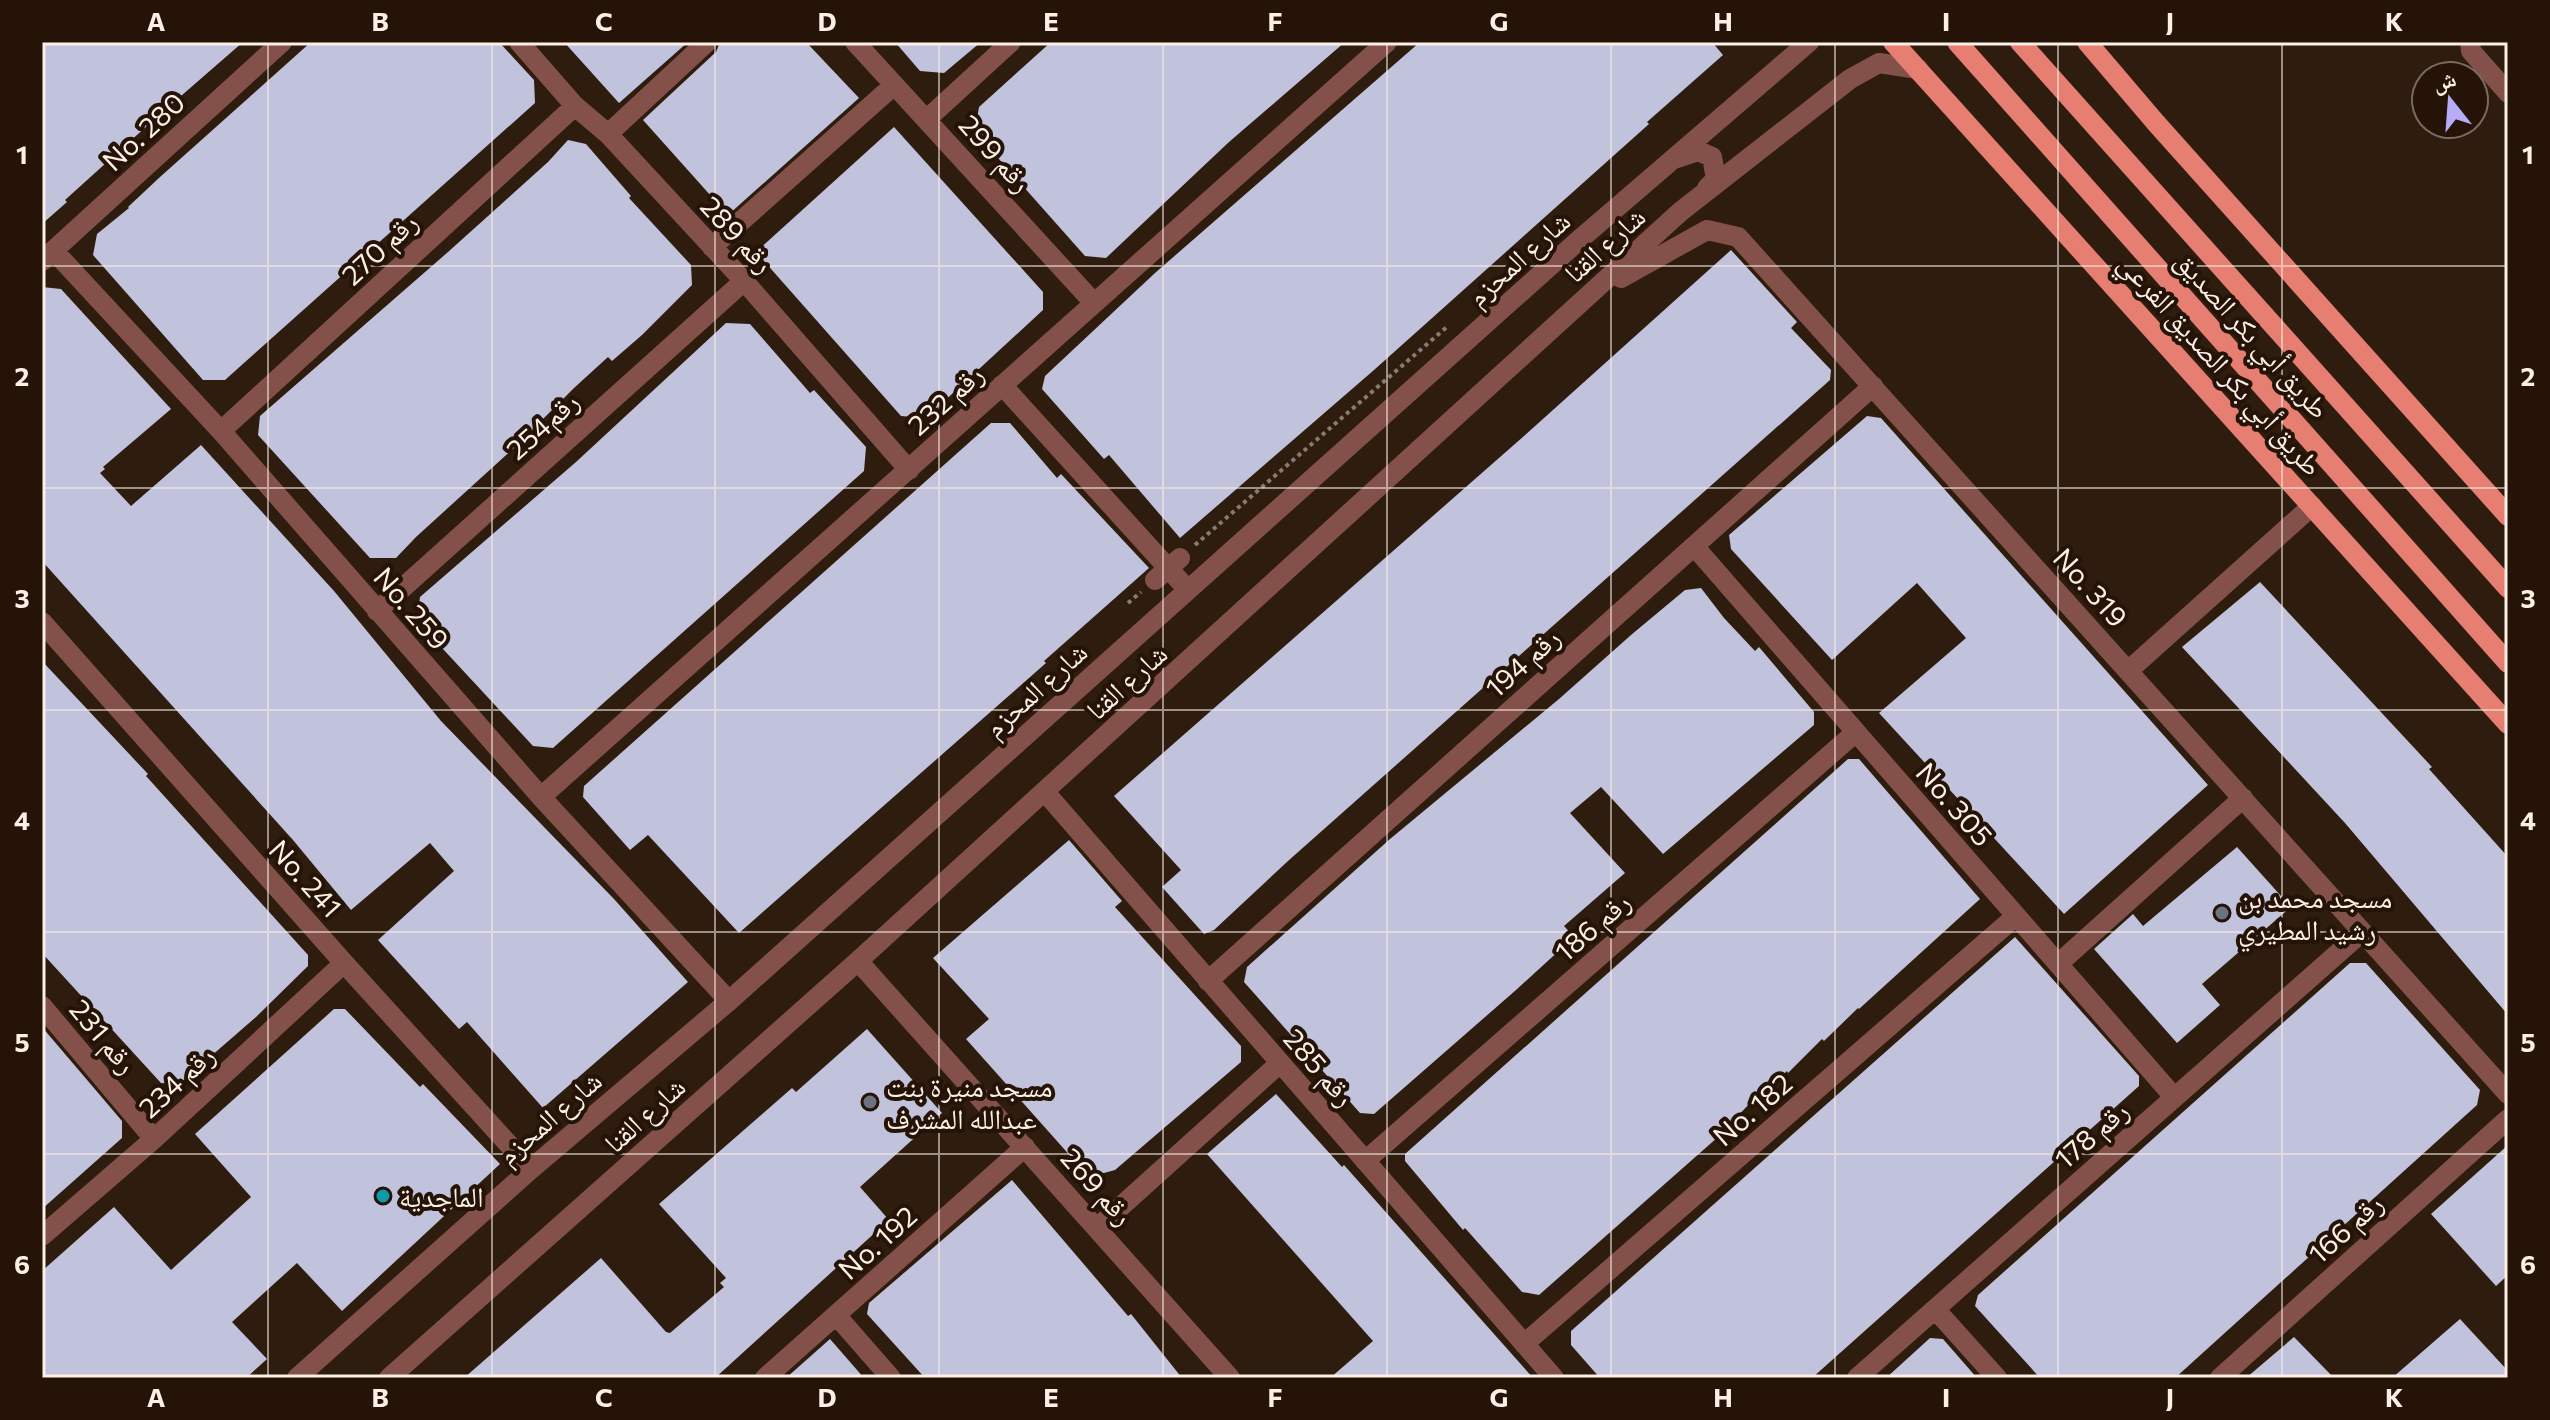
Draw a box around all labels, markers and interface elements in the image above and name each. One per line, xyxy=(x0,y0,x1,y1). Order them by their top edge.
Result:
text: A xyxy=(147,5,166,36)
text: B xyxy=(371,5,389,36)
text: C xyxy=(595,5,613,36)
text: D xyxy=(817,5,837,36)
text: E xyxy=(1043,5,1059,36)
text: F xyxy=(1267,5,1283,36)
text: G xyxy=(1490,5,1508,36)
text: H xyxy=(1713,5,1733,36)
text: I xyxy=(1942,5,1950,36)
text: J xyxy=(2166,5,2174,36)
text: K xyxy=(2385,5,2403,36)
north arrow xyxy=(2410,60,2490,140)
text: ش xyxy=(2429,64,2459,98)
street label: No. 280 xyxy=(95,85,191,177)
street label: رقم 299 xyxy=(950,107,1039,201)
text: 1 xyxy=(16,138,28,169)
text: 1 xyxy=(2522,138,2534,169)
street label: رقم 289 xyxy=(692,189,782,281)
street label: شارع القنا xyxy=(1556,199,1653,291)
street label: شارع المحزم xyxy=(1460,203,1578,315)
street label: رقم 270 xyxy=(334,204,426,294)
street label: طريق أبي بكر الصديق xyxy=(2163,243,2337,430)
street label: طريق أبي بكر الصديق الفرعي xyxy=(2107,246,2330,487)
street label: رقم 232 xyxy=(900,356,992,444)
text: 2 xyxy=(15,360,29,391)
text: 2 xyxy=(2521,360,2535,391)
street label: رقم254 xyxy=(499,384,587,469)
street label: No. 319 xyxy=(2047,541,2135,633)
street label: No. 259 xyxy=(367,560,457,656)
text: 3 xyxy=(14,582,30,613)
text: 3 xyxy=(2520,582,2536,613)
street label: رقم 194 xyxy=(1478,620,1568,706)
street label: شارع المحزم xyxy=(977,634,1095,746)
street label: شارع القنا xyxy=(1078,636,1175,728)
street label: No. 305 xyxy=(1910,755,2000,853)
text: 4 xyxy=(14,804,30,835)
text: 4 xyxy=(2520,804,2536,835)
street label: No. 241 xyxy=(263,832,349,924)
place label: مسجد محمد بن رشيد المطيري xyxy=(2238,880,2392,953)
street label: رقم 186 xyxy=(1547,884,1639,970)
marker: مسجد محمد بن رشيد المطيري xyxy=(2213,904,2231,922)
street label: رقم 231 xyxy=(61,992,145,1082)
street label: رقم 285 xyxy=(1275,1021,1363,1115)
text: 5 xyxy=(14,1026,30,1057)
text: 5 xyxy=(2520,1026,2536,1057)
street label: رقم 234 xyxy=(131,1038,223,1127)
street label: شارع المحزم xyxy=(490,1063,610,1174)
street label: No. 182 xyxy=(1706,1065,1798,1153)
street label: شارع القنا xyxy=(596,1069,693,1161)
place label: مسجد منيرة بنت عبدالله المشرف xyxy=(886,1069,1053,1135)
marker: مسجد منيرة بنت عبدالله المشرف xyxy=(861,1093,879,1111)
street label: رقم 178 xyxy=(2047,1093,2137,1177)
street label: رقم 269 xyxy=(1052,1141,1141,1233)
place label: الماجدية xyxy=(399,1179,484,1213)
street label: رقم 166 xyxy=(2301,1186,2391,1273)
marker: الماجدية xyxy=(374,1187,392,1205)
street label: No. 192 xyxy=(831,1198,923,1286)
text: 6 xyxy=(14,1248,30,1279)
text: 6 xyxy=(2520,1248,2536,1279)
text: A xyxy=(147,1381,166,1412)
text: B xyxy=(371,1381,389,1412)
text: C xyxy=(595,1381,613,1412)
text: D xyxy=(817,1381,837,1412)
text: E xyxy=(1043,1381,1059,1412)
text: F xyxy=(1267,1381,1283,1412)
text: G xyxy=(1490,1381,1508,1412)
text: H xyxy=(1713,1381,1733,1412)
text: I xyxy=(1942,1381,1950,1412)
text: J xyxy=(2166,1381,2174,1412)
text: K xyxy=(2385,1381,2403,1412)

